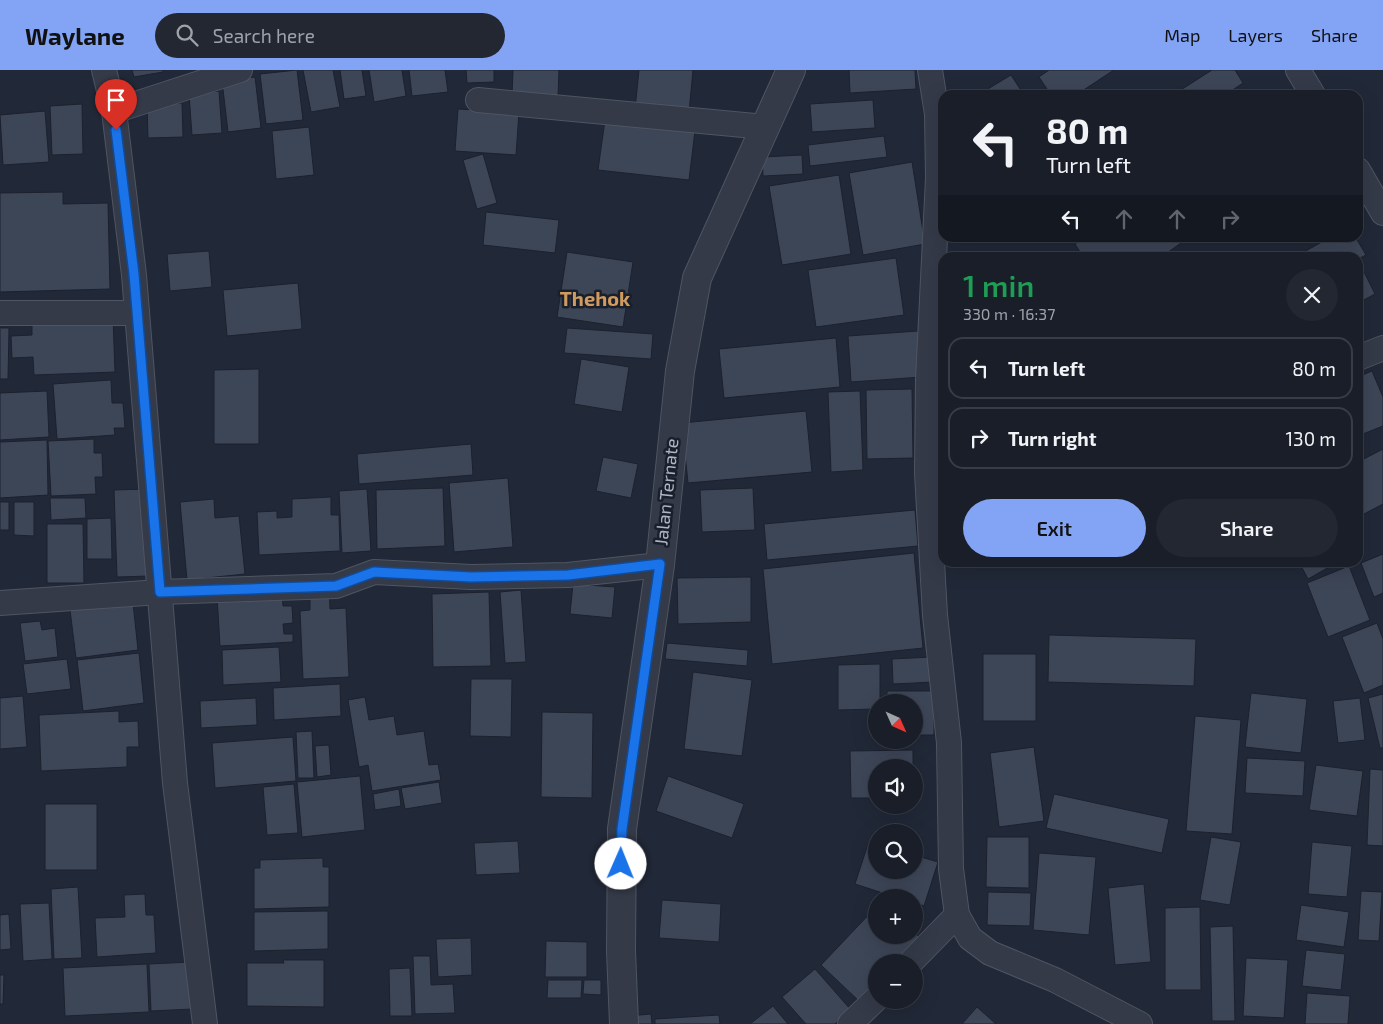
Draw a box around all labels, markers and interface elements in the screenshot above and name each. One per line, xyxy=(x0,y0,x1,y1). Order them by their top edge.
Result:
search box xyxy=(155,13,505,58)
text: Waylane xyxy=(25,21,125,50)
icon: search xyxy=(173,21,201,49)
text: Search here xyxy=(213,24,315,47)
text: Map xyxy=(1164,24,1200,46)
text: Layers xyxy=(1228,24,1283,46)
text: Share xyxy=(1311,24,1358,46)
pin xyxy=(95,79,137,130)
icon: arrive xyxy=(102,86,130,114)
text: 80 m xyxy=(1046,109,1128,151)
icon: left xyxy=(963,110,1028,175)
text: Turn left xyxy=(1046,151,1131,177)
icon: left xyxy=(1057,205,1085,233)
icon: ahead xyxy=(1110,205,1138,233)
icon: ahead xyxy=(1163,205,1191,233)
icon: right xyxy=(1216,205,1244,233)
text: 1 min xyxy=(963,267,1034,303)
button: close xyxy=(1286,269,1338,321)
district label: Thehok xyxy=(560,286,631,310)
text: 330 m · 16:37 xyxy=(963,304,1055,323)
icon: left xyxy=(965,354,993,382)
text: Turn left xyxy=(1008,357,1085,380)
text: 80 m xyxy=(1292,357,1336,380)
icon: right xyxy=(965,424,993,452)
text: Turn right xyxy=(1008,427,1096,450)
text: 130 m xyxy=(1286,427,1336,450)
street label: Jalan Ternate xyxy=(649,437,683,546)
button: Exit xyxy=(963,499,1146,557)
button: Share xyxy=(1156,499,1338,557)
north arrow xyxy=(868,694,922,749)
map controls xyxy=(868,694,923,1009)
button: sound xyxy=(868,759,923,814)
button: search xyxy=(868,824,923,879)
position arrow xyxy=(594,837,646,889)
button: + xyxy=(868,889,923,944)
button: − xyxy=(868,954,923,1009)

